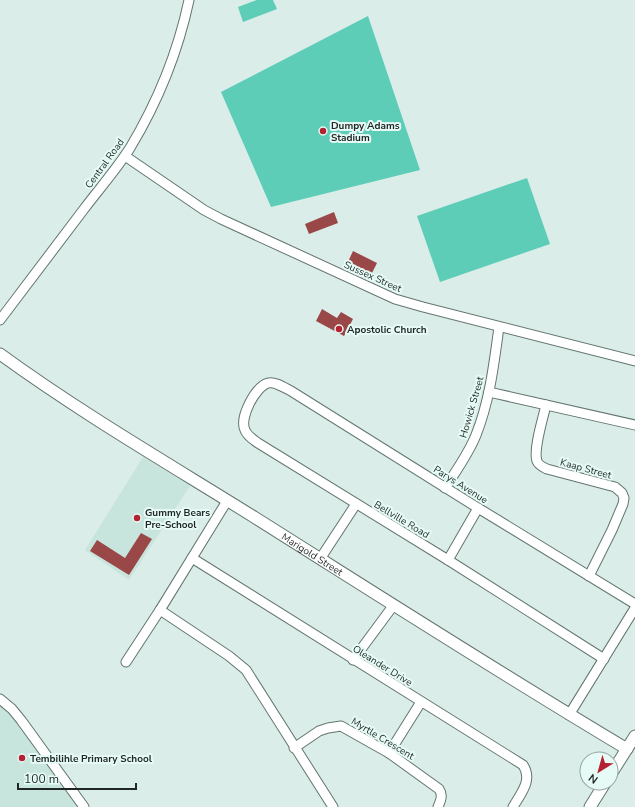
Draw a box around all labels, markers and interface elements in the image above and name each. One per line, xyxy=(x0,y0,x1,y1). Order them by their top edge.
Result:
place label: Dumpy Adams Stadium xyxy=(331,119,400,145)
marker: Dumpy Adams Stadium xyxy=(318,126,328,136)
street label: Central Road xyxy=(82,136,128,191)
street label: Sussex Street xyxy=(342,258,404,296)
place label: Apostolic Church xyxy=(347,323,427,337)
marker: Apostolic Church xyxy=(334,324,344,334)
street label: Howick Street xyxy=(457,374,488,440)
street label: Kaap Street xyxy=(559,455,613,483)
street label: Parys Avenue xyxy=(431,463,490,507)
street label: Bellville Road xyxy=(371,498,432,542)
place label: Gummy Bears Pre-School xyxy=(145,506,210,532)
marker: Gummy Bears Pre-School xyxy=(132,513,142,523)
street label: Marigold Street xyxy=(279,530,346,580)
street label: Oleander Drive xyxy=(350,642,415,690)
street label: Myrtle Crescent xyxy=(348,715,417,763)
north arrow xyxy=(579,751,619,791)
place label: Tembilihle Primary School xyxy=(30,752,153,766)
marker: Tembilihle Primary School xyxy=(17,753,27,763)
scale bar xyxy=(18,765,136,791)
text: N xyxy=(585,770,601,787)
text: 100 m xyxy=(24,771,59,787)

